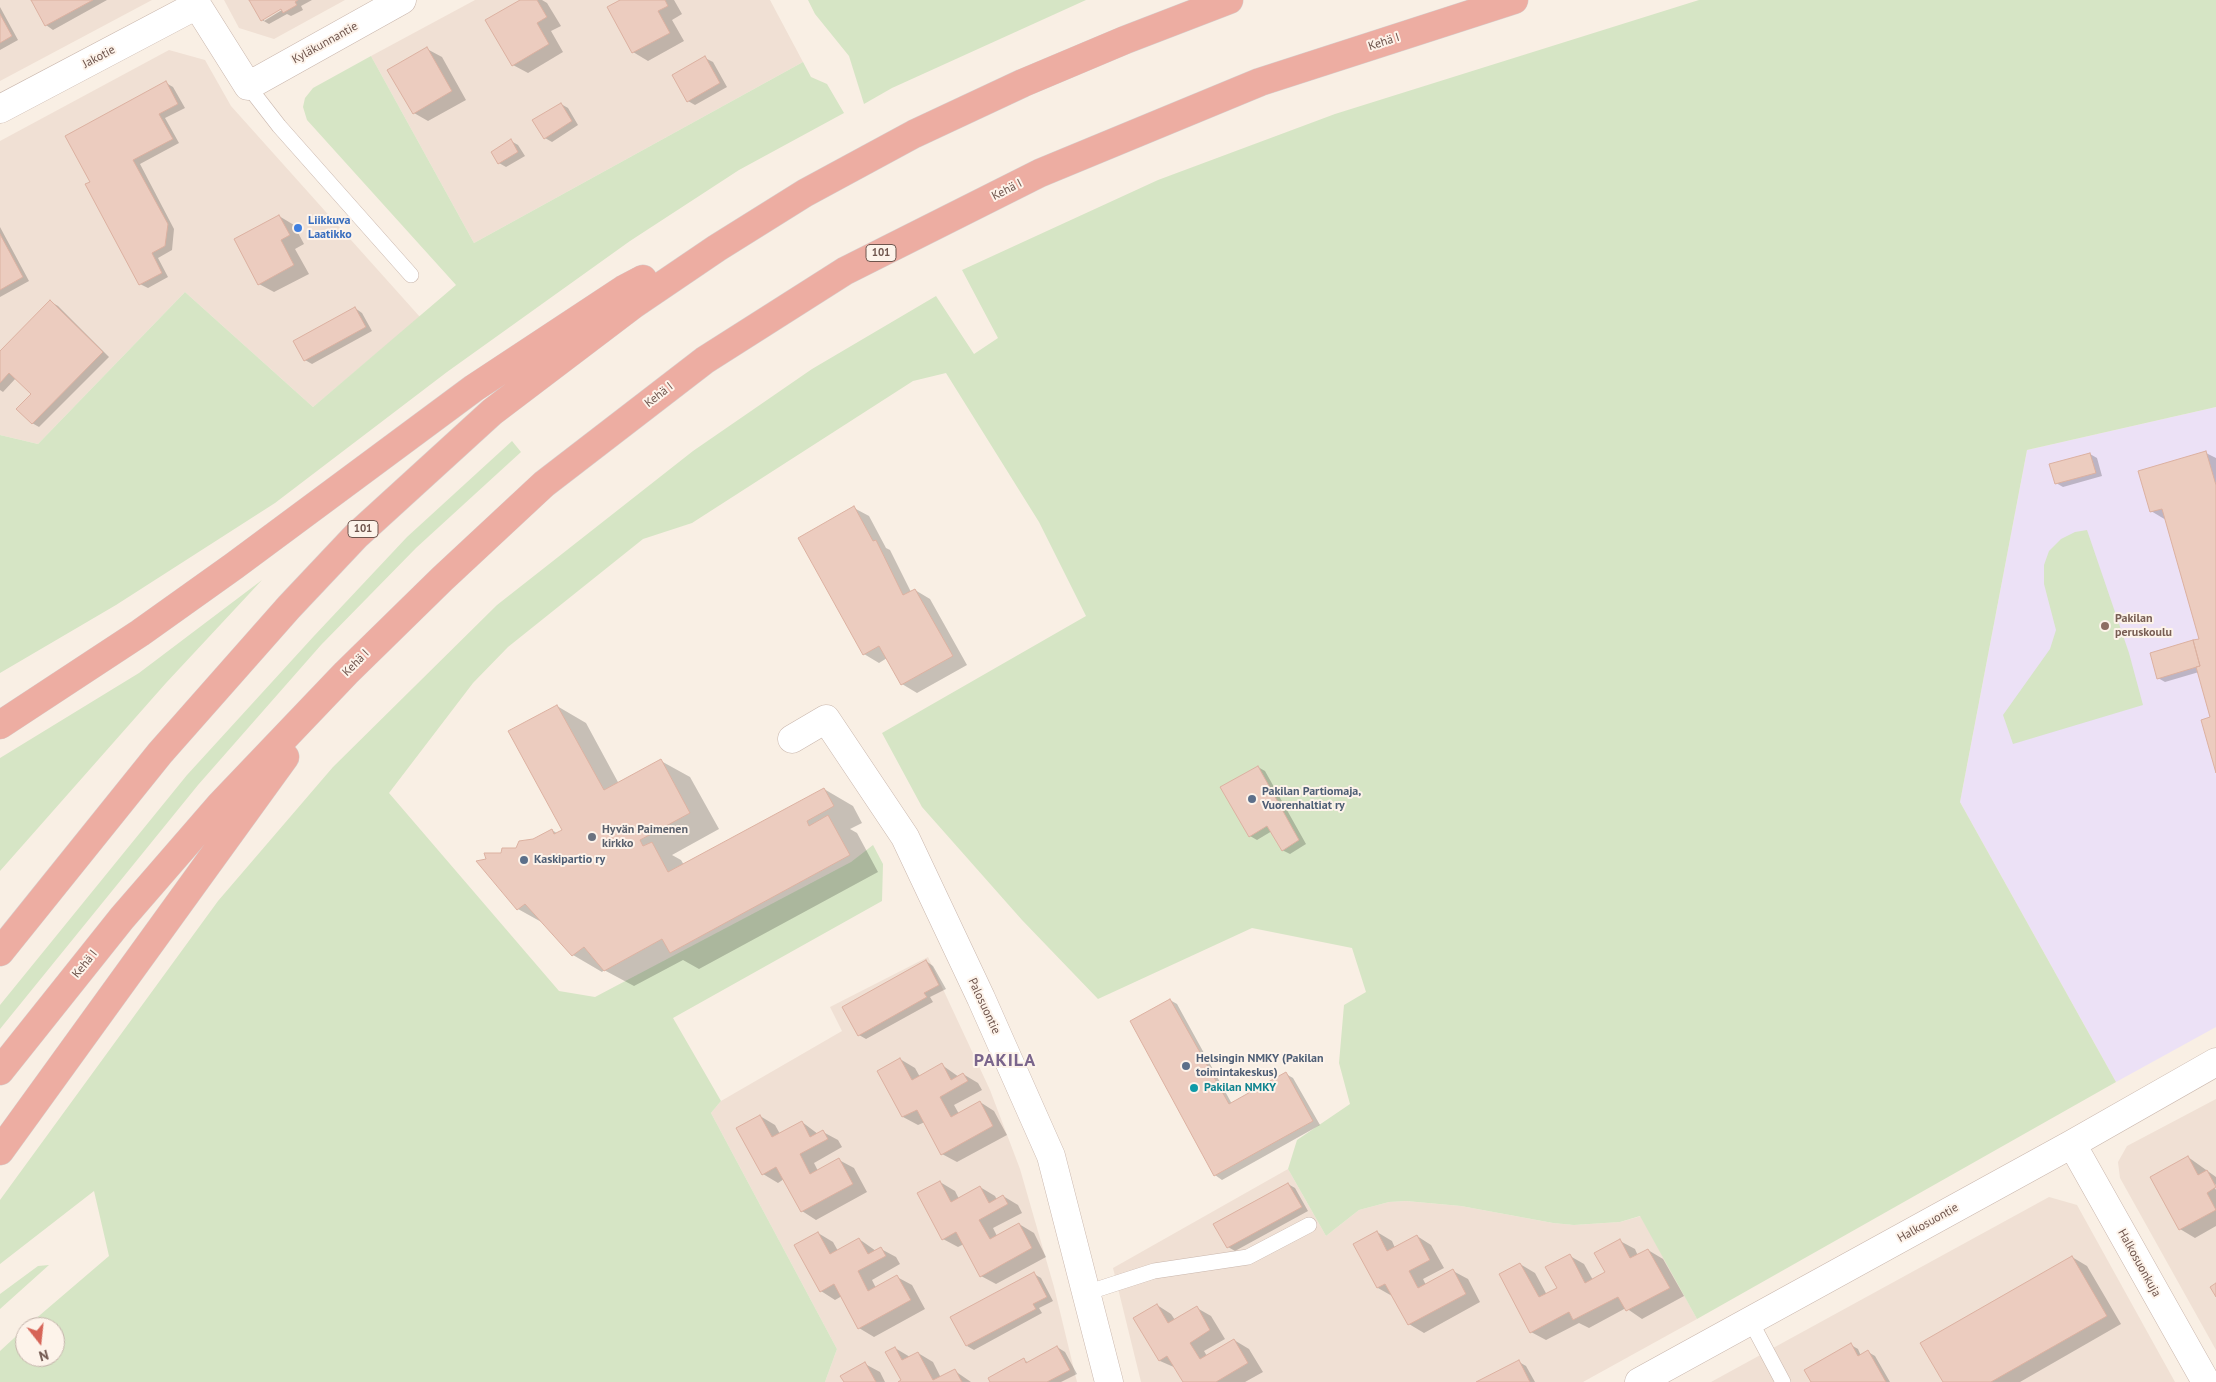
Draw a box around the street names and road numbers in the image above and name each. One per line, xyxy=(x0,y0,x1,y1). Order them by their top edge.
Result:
street label: Kyläkunnantie xyxy=(290,19,360,67)
street label: Kehä I xyxy=(1367,30,1401,54)
street label: Jakotie xyxy=(80,42,118,72)
street label: Kehä I xyxy=(989,176,1025,204)
road number: 101 xyxy=(866,244,896,262)
street label: Kehä I xyxy=(642,379,676,411)
road number: 101 xyxy=(348,520,378,538)
street label: Kehä I xyxy=(340,647,372,679)
street label: Kehä I xyxy=(69,947,101,981)
street label: Palosuontie xyxy=(965,976,1003,1036)
street label: Halkosuontie xyxy=(1895,1200,1961,1246)
street label: Halkosuonkuja xyxy=(2114,1227,2164,1299)

